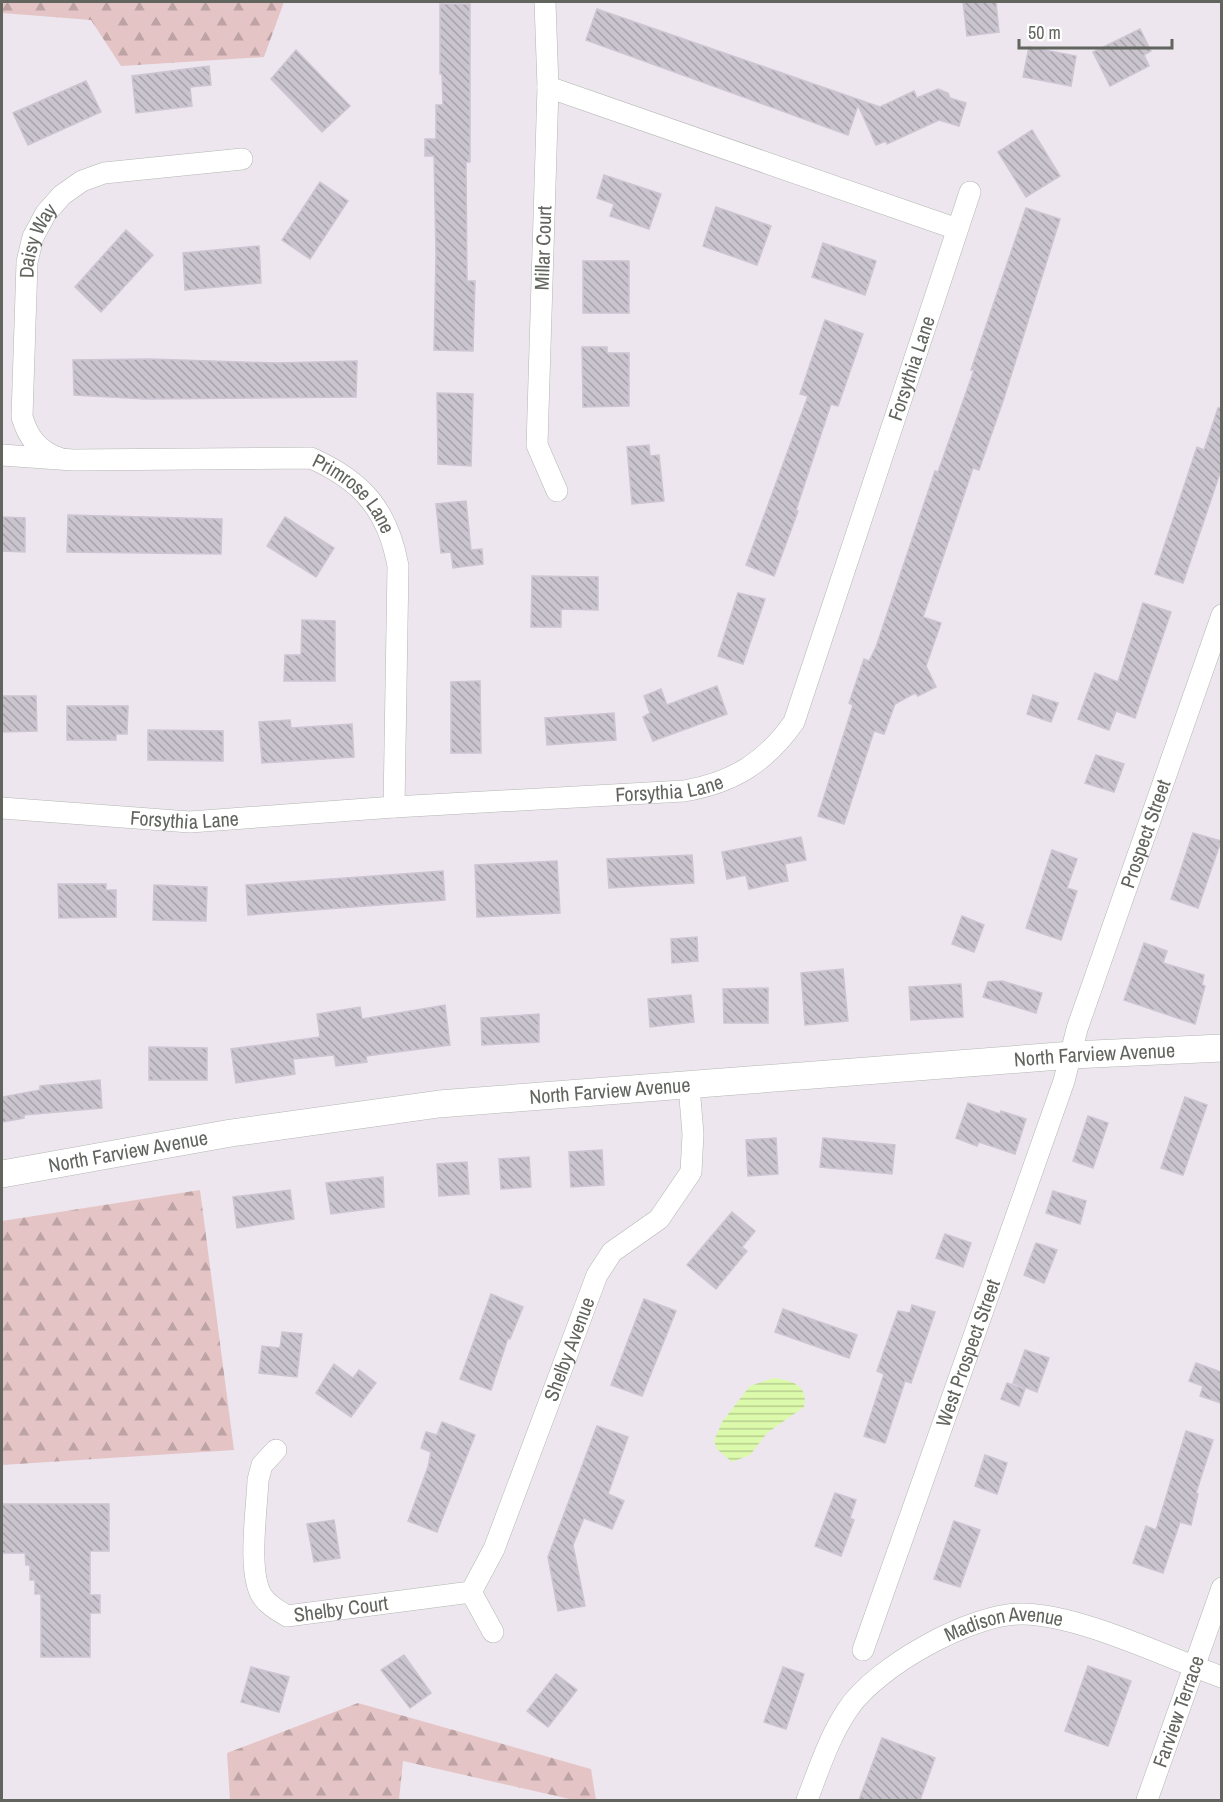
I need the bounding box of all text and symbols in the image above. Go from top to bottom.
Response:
scale bar [1019,12,1172,50]
text: 50 m [1028,20,1061,45]
street label: Daisy Way [12,196,63,279]
street label: Millar Court [528,205,557,291]
street label: Forsythia Lane [881,312,941,424]
street label: Primrose Lane [308,447,402,537]
street label: Forsythia Lane [614,768,727,808]
street label: Prospect Street [1113,775,1177,891]
street label: Forsythia Lane [129,804,240,835]
street label: North Farview Avenue [1013,1036,1176,1072]
street label: North Farview Avenue [528,1071,691,1110]
street label: North Farview Avenue [46,1123,210,1178]
street label: West Prospect Street [929,1275,1006,1430]
street label: Shelby Avenue [537,1293,601,1405]
street label: Shelby Court [292,1589,390,1628]
street label: Madison Avenue [940,1600,1066,1647]
street label: Farview Terrace [1146,1652,1210,1771]

